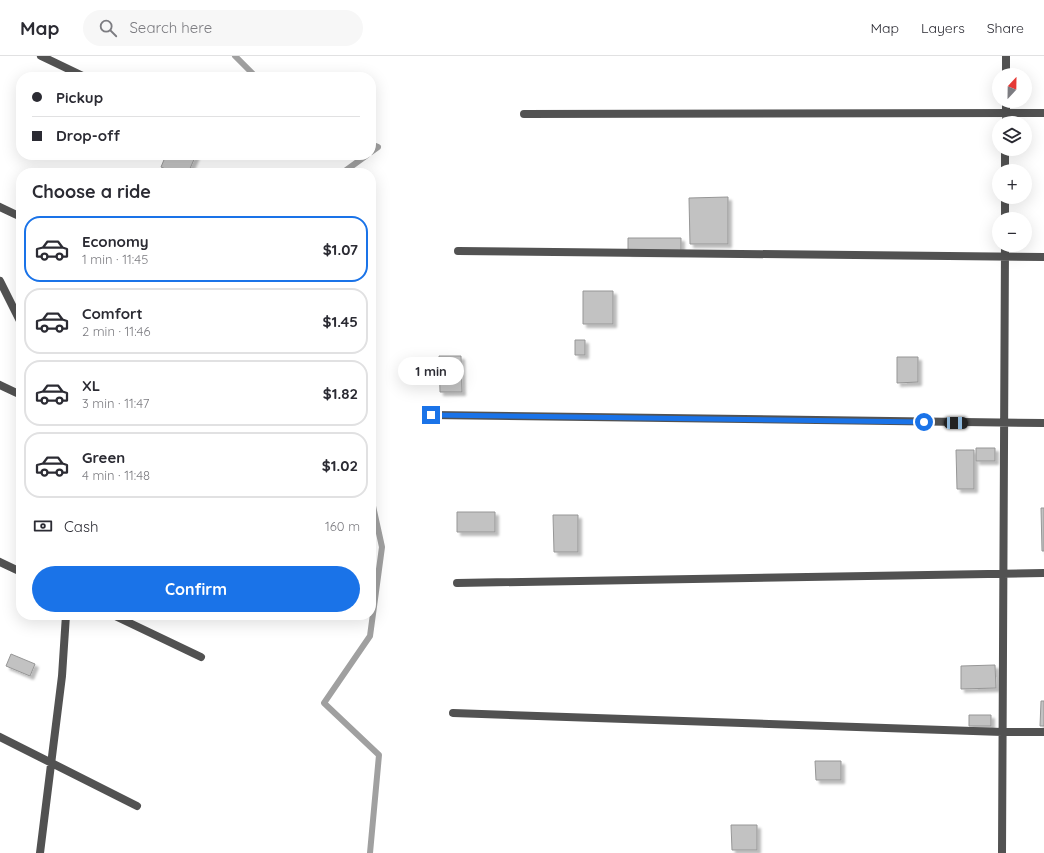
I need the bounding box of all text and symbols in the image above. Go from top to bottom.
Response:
search box [83,10,363,46]
text: Map [20,16,59,40]
icon: search [97,17,119,39]
text: Search here [129,18,212,37]
text: Map [870,19,899,37]
text: Layers [921,19,965,37]
text: Share [987,19,1024,37]
north arrow [992,68,1032,108]
map controls [992,68,1032,252]
text: Pickup [56,88,103,107]
button: layers [992,116,1032,156]
text: Drop-off [56,126,120,145]
button: + [992,164,1032,204]
text: Choose a ride [32,180,151,203]
button: − [992,212,1032,252]
icon: car [34,231,70,267]
text: Economy [82,232,149,251]
text: $1.07 [323,240,358,259]
text: 1 min · 11:45 [82,251,148,267]
icon: car [34,303,70,339]
text: Comfort [82,304,143,323]
text: $1.45 [322,312,358,331]
text: 2 min · 11:46 [82,323,150,339]
callout: 1 min [398,357,464,385]
text: 1 min [415,363,447,379]
icon: car [34,375,70,411]
text: XL [82,376,100,395]
text: $1.82 [323,384,358,403]
text: 3 min · 11:47 [82,395,149,411]
route end [422,406,440,424]
route start [915,413,933,431]
car [944,417,968,429]
icon: car [34,447,70,483]
text: Green [82,448,125,467]
text: $1.02 [322,456,358,475]
text: 4 min · 11:48 [82,467,150,483]
icon: cash [32,515,54,537]
text: Cash [64,517,98,536]
text: 160 m [325,518,360,534]
button: Confirm [32,566,360,612]

